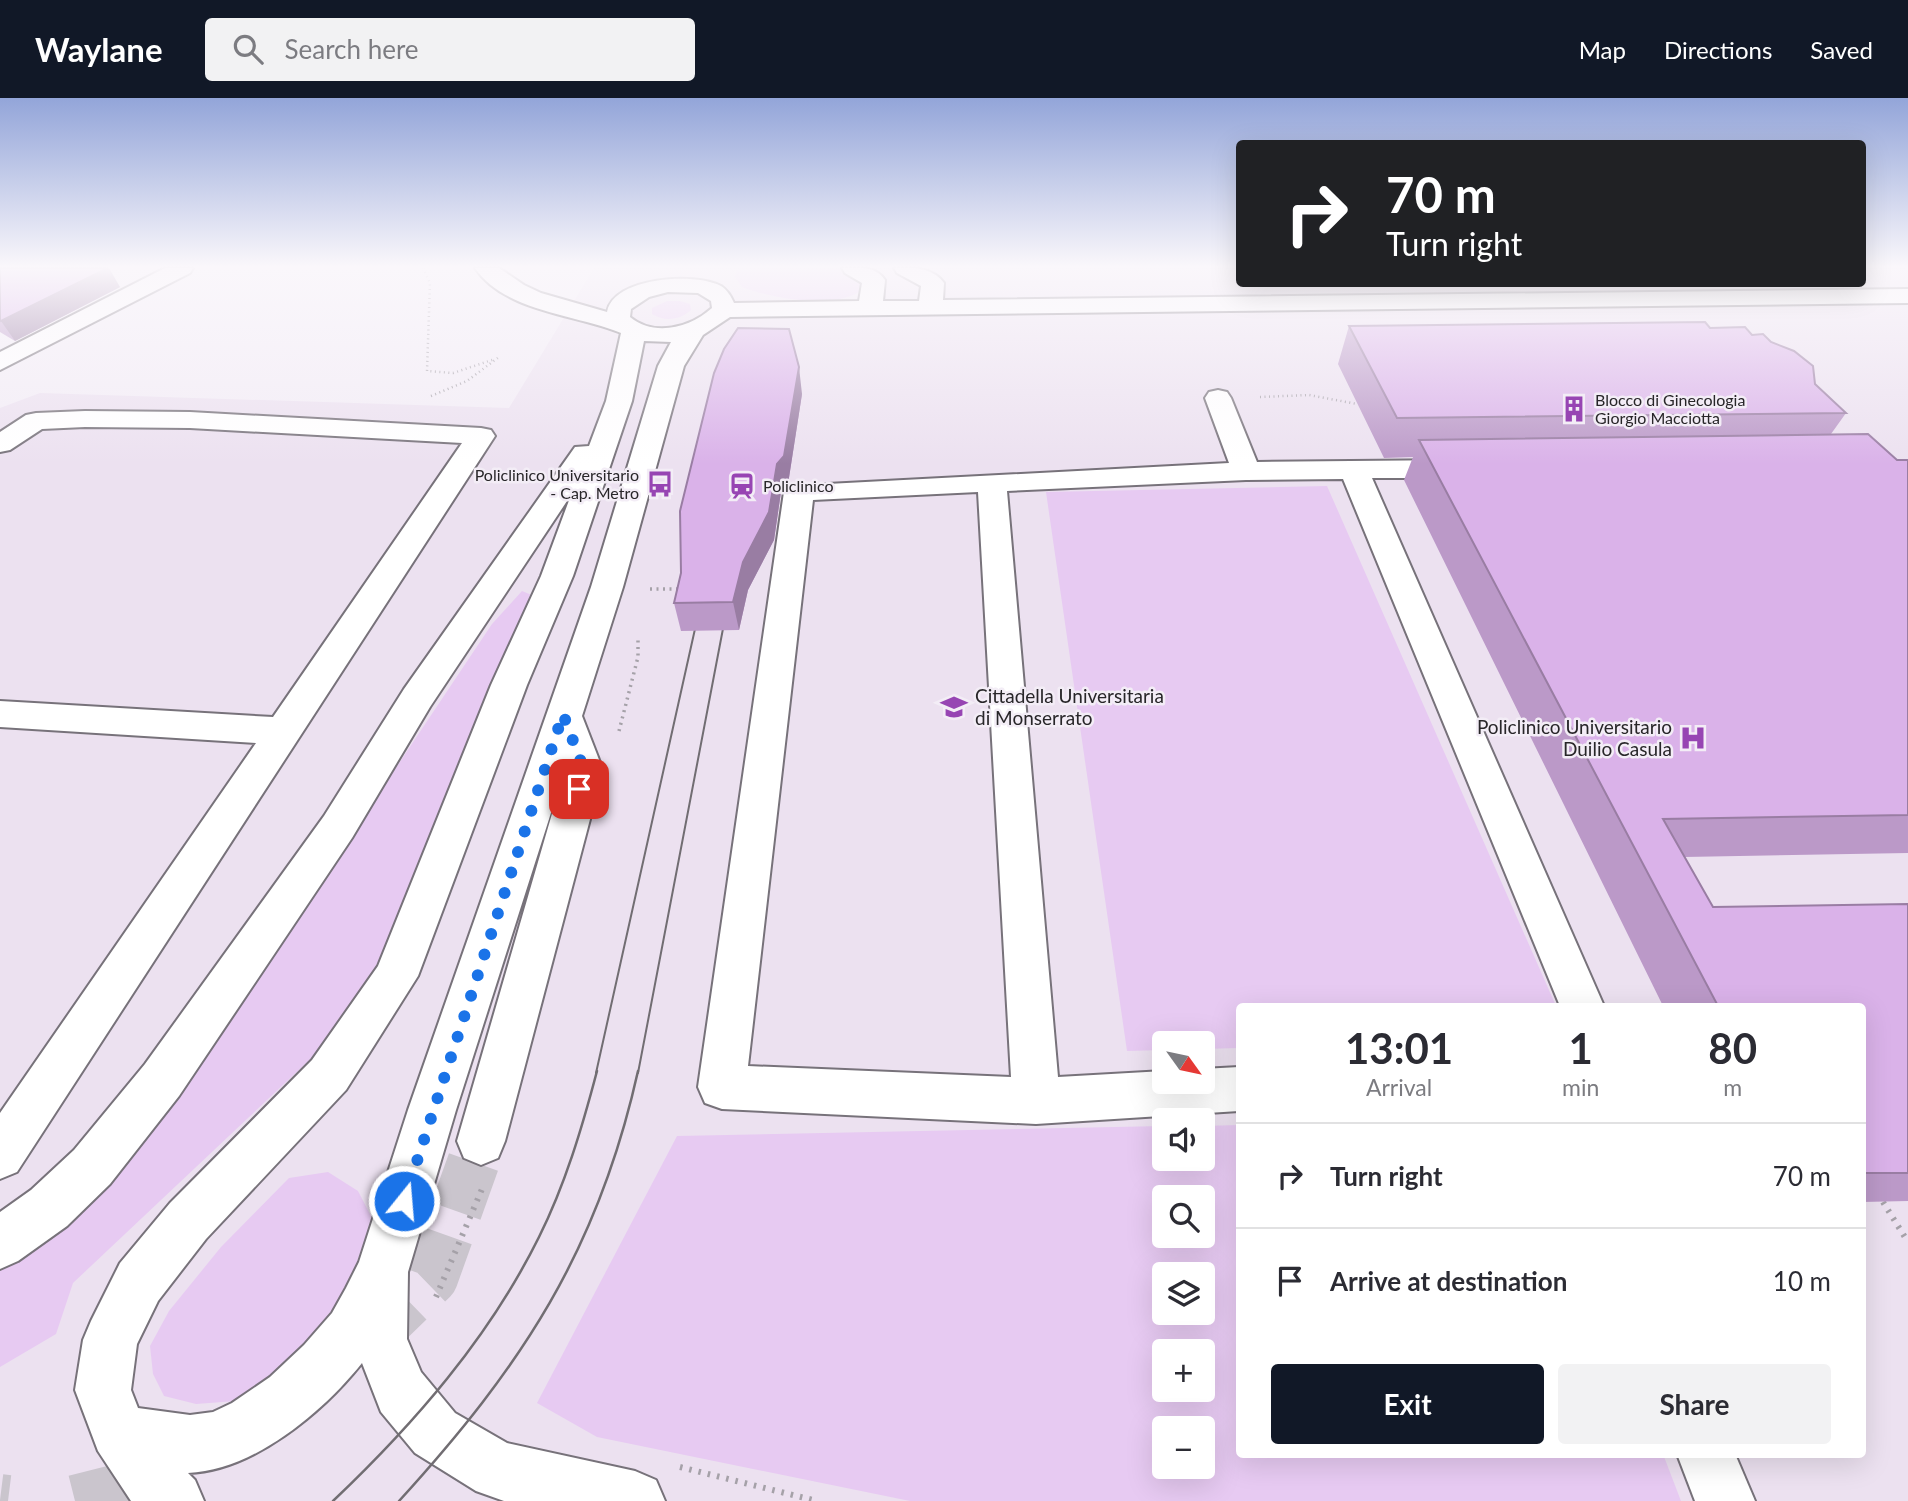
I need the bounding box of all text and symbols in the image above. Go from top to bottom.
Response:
search box [205,18,695,81]
text: Waylane [35,29,163,69]
icon: search [229,30,267,68]
text: Search here [285,33,419,65]
text: Map [1579,35,1626,64]
text: Directions [1664,35,1772,64]
text: Saved [1810,35,1873,64]
text: 70 m [1386,165,1496,223]
icon: right [1271,168,1362,259]
text: Turn right [1386,224,1522,263]
place label: Blocco di Ginecologia Giorgio Macciotta [1595,390,1745,427]
building icon: Blocco di Ginecologia Giorgio Macciotta [1559,394,1589,424]
place label: Policlinico Universitario - Cap. Metro [475,465,639,502]
bus stop icon: Policlinico Universitario - Cap. Metro [645,469,675,499]
station icon: Policlinico [727,471,757,501]
place label: Policlinico [763,476,833,495]
place label: Cittadella Universitaria di Monserrato [975,684,1164,729]
school or university icon: Cittadella Universitaria di Monserrato [939,692,969,722]
place label: Policlinico Universitario Duilio Casula [1477,715,1672,760]
hospital icon: Policlinico Universitario Duilio Casula [1678,723,1708,753]
pin [549,759,609,819]
icon: arrive [560,770,598,808]
text: 13:01 [1345,1023,1453,1073]
text: 1 [1569,1023,1593,1073]
text: 80 [1708,1023,1757,1073]
north arrow [1152,1031,1214,1094]
map controls [1152,1031,1215,1479]
text: Arrival [1366,1073,1432,1101]
text: min [1562,1073,1599,1101]
text: m [1723,1073,1742,1101]
button: sound [1152,1108,1215,1171]
icon: right [1271,1157,1309,1195]
text: Turn right [1330,1160,1443,1192]
text: 70 m [1773,1160,1831,1192]
position arrow [367,1164,441,1238]
button: search [1152,1185,1215,1248]
button: layers [1152,1262,1215,1325]
icon: arrive [1271,1262,1309,1300]
text: Arrive at destination [1330,1265,1567,1297]
text: 10 m [1773,1265,1831,1297]
button: + [1152,1339,1215,1402]
button: Exit [1271,1364,1544,1444]
button: Share [1558,1364,1831,1444]
button: − [1152,1416,1215,1479]

